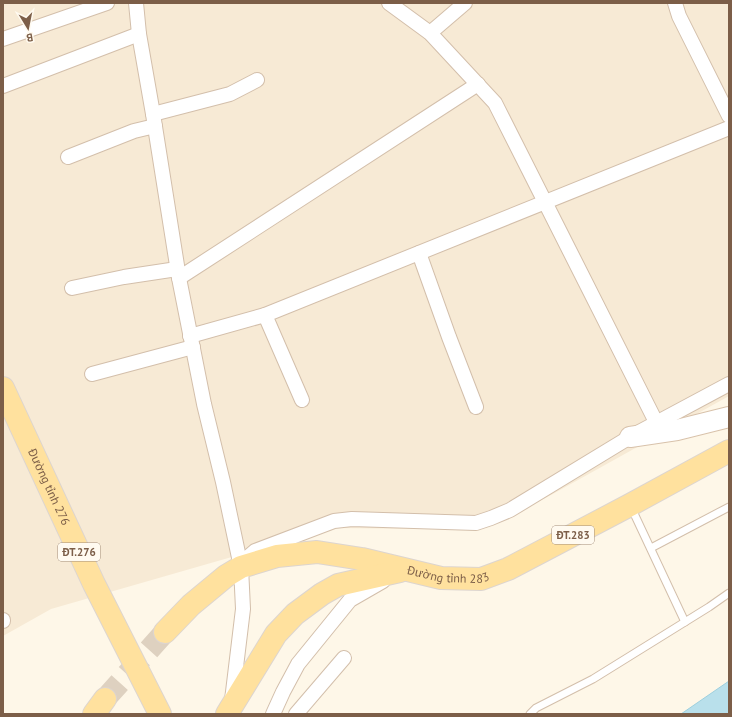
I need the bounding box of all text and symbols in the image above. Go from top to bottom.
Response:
north arrow [8,8,48,48]
text: B [25,30,34,45]
street label: Đường tỉnh 276 [25,445,74,527]
road number: ĐT.283 [552,526,594,544]
road number: ĐT.276 [58,543,100,561]
street label: Đường tỉnh 283 [405,562,491,586]

